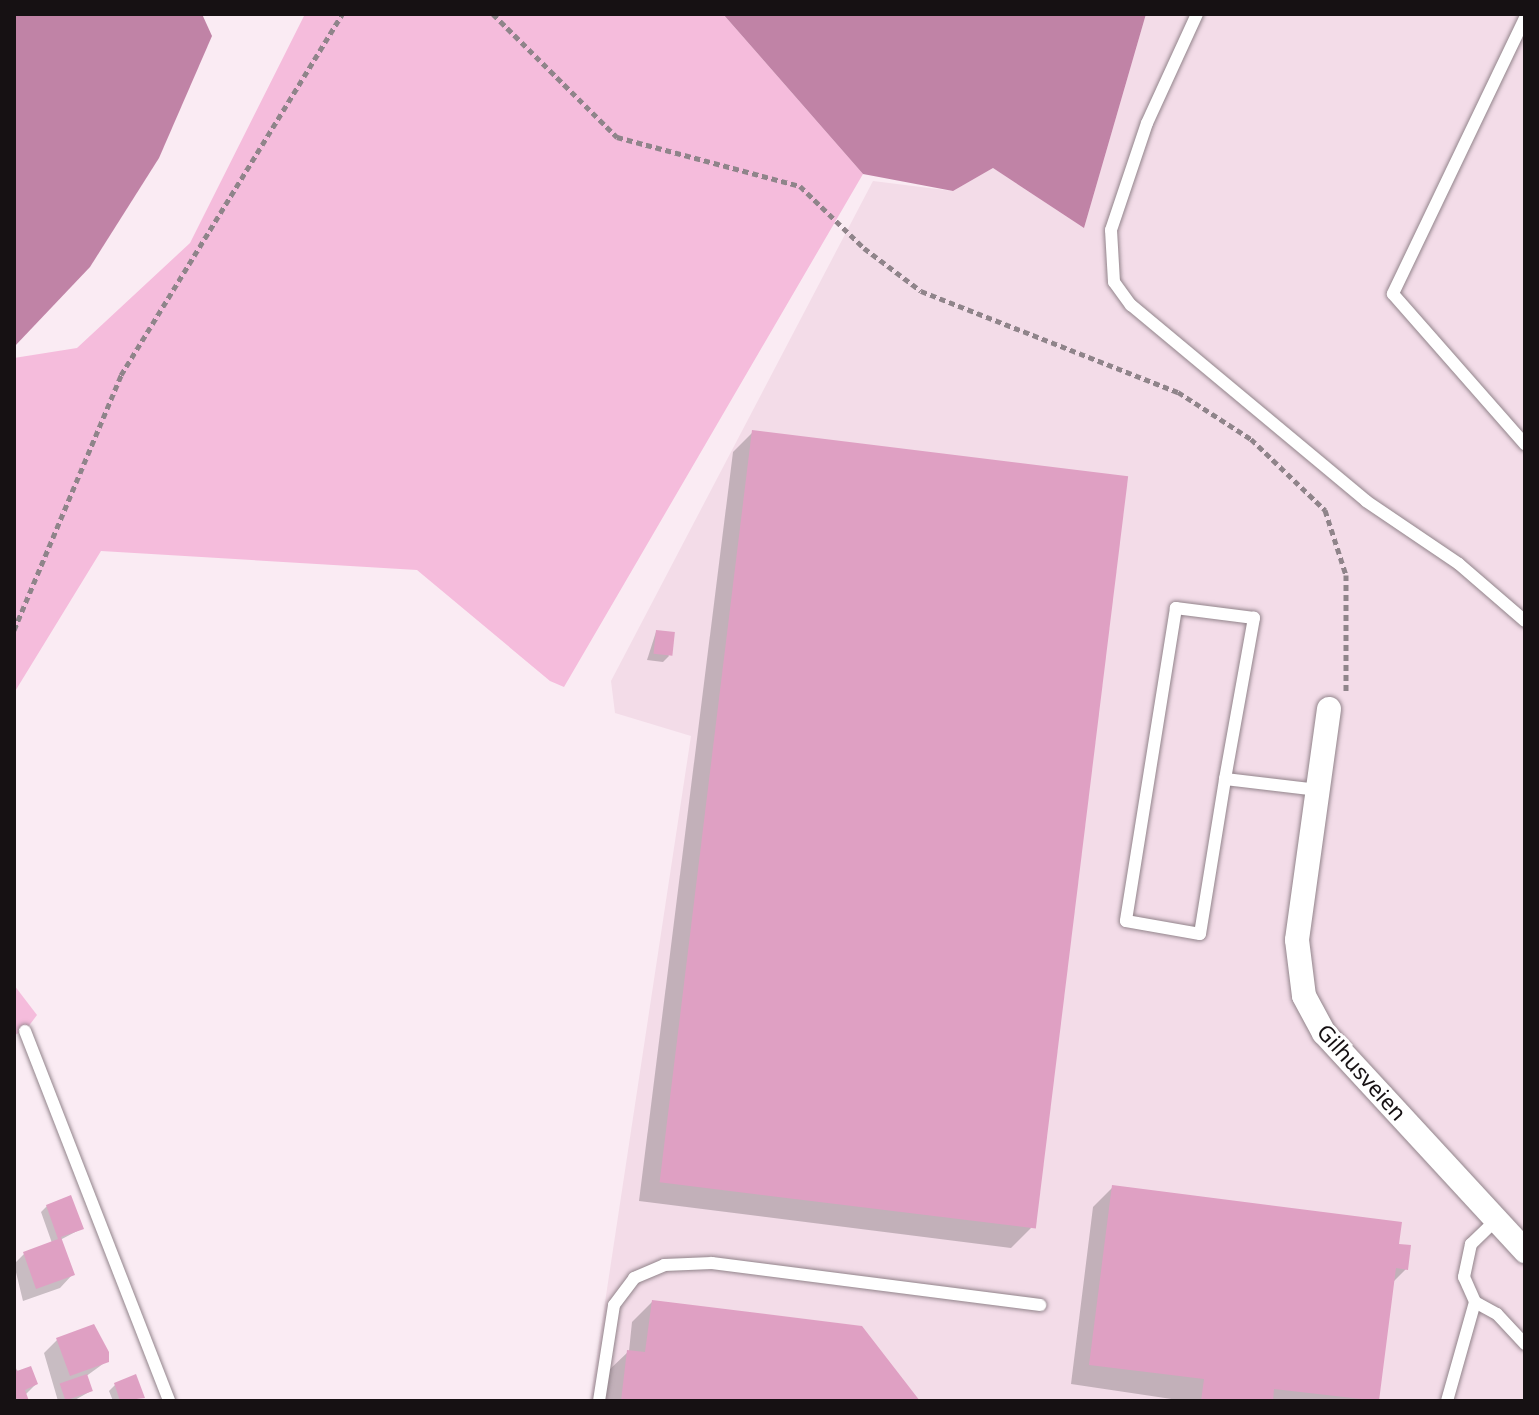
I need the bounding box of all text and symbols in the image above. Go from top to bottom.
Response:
street label: Gilhusveien [1312,1018,1412,1126]

